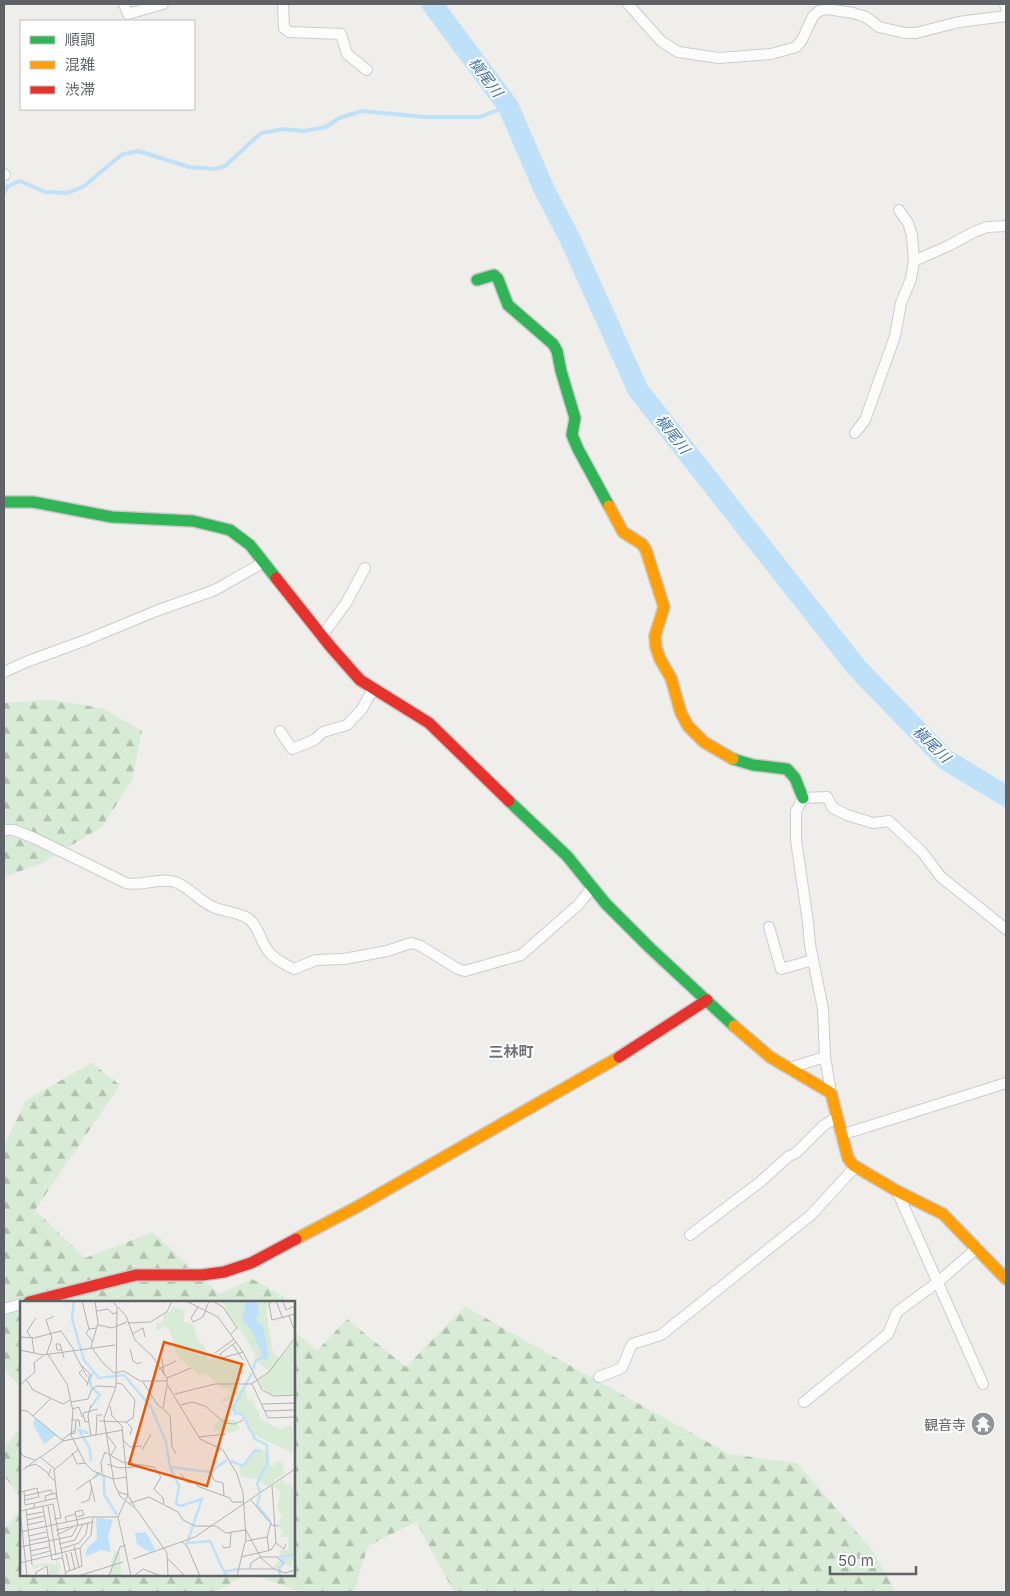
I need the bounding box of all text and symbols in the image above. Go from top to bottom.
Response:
legend [20,20,195,110]
text: 順調 [65,30,95,49]
water label: 槇尾川 [465,53,508,102]
text: 混雑 [65,55,95,74]
text: 渋滞 [65,80,95,99]
water label: 槇尾川 [652,410,696,459]
water label: 槇尾川 [909,722,956,768]
district label: 三林町 [488,1042,534,1061]
inset map [20,1301,295,1576]
temple icon: 観音寺 [970,1411,996,1437]
place label: 観音寺 [924,1416,966,1433]
scale bar [830,1544,916,1576]
text: 50 m [838,1551,874,1570]

